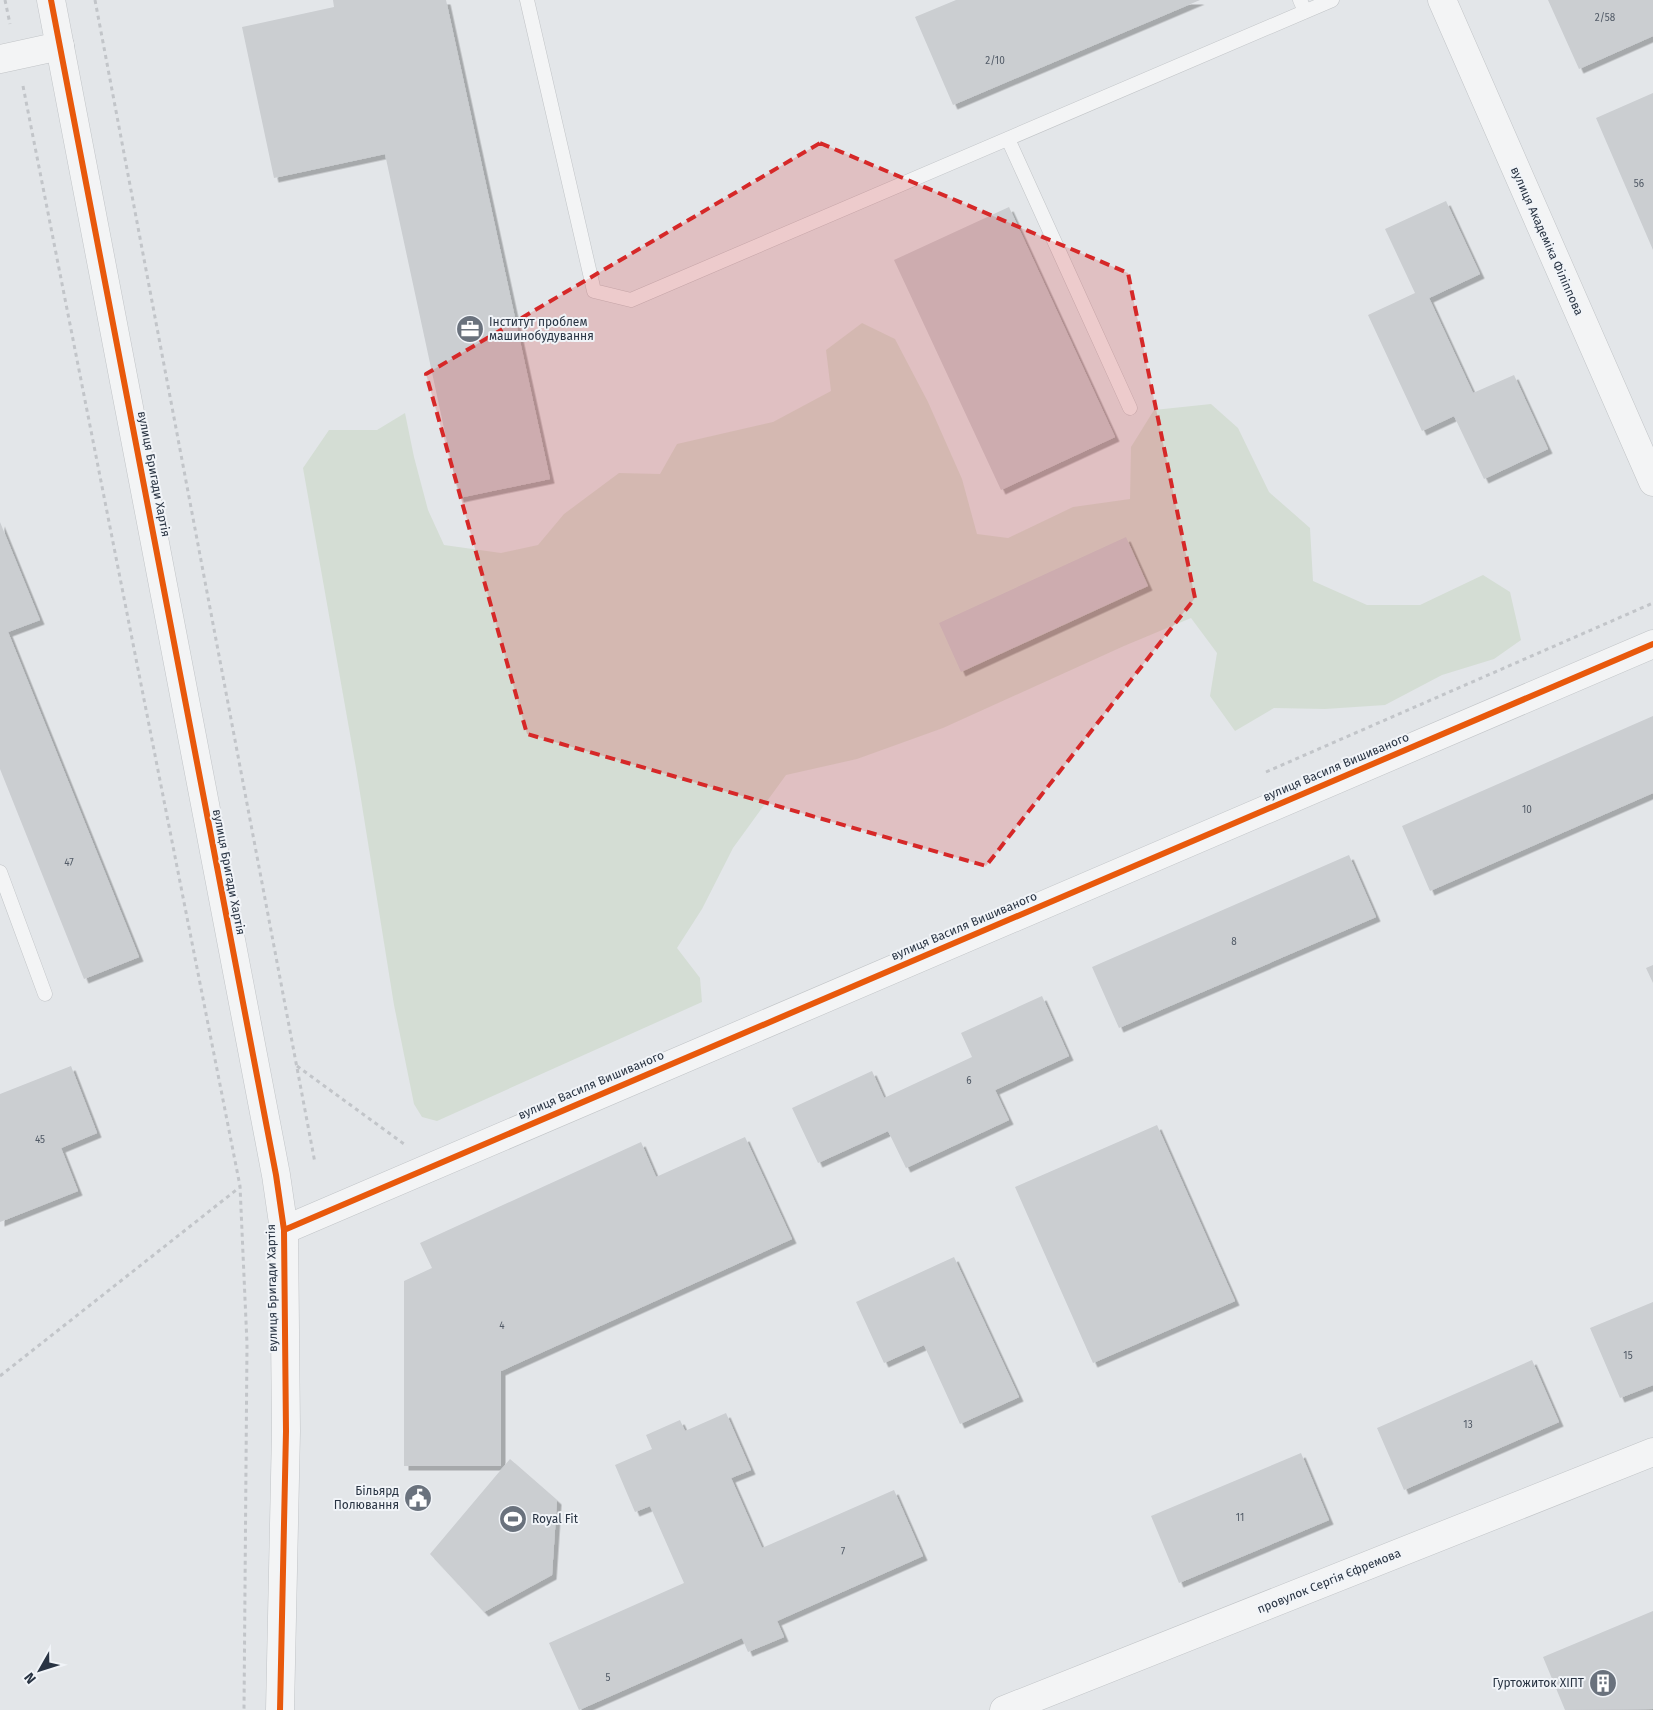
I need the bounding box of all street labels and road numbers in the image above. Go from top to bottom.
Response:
street label: вулиця Академіка Філіппова [1508,165,1586,317]
street label: вулиця Бригади Хартія [135,410,173,538]
street label: вулиця Василя Вишиваного [1261,730,1411,804]
street label: вулиця Бригади Хартія [210,808,248,936]
street label: вулиця Василя Вишиваного [889,889,1039,963]
street label: вулиця Василя Вишиваного [516,1048,666,1122]
street label: вулиця Бригади Хартія [264,1224,280,1352]
street label: провулок Сергія Єфремова [1255,1546,1403,1616]

